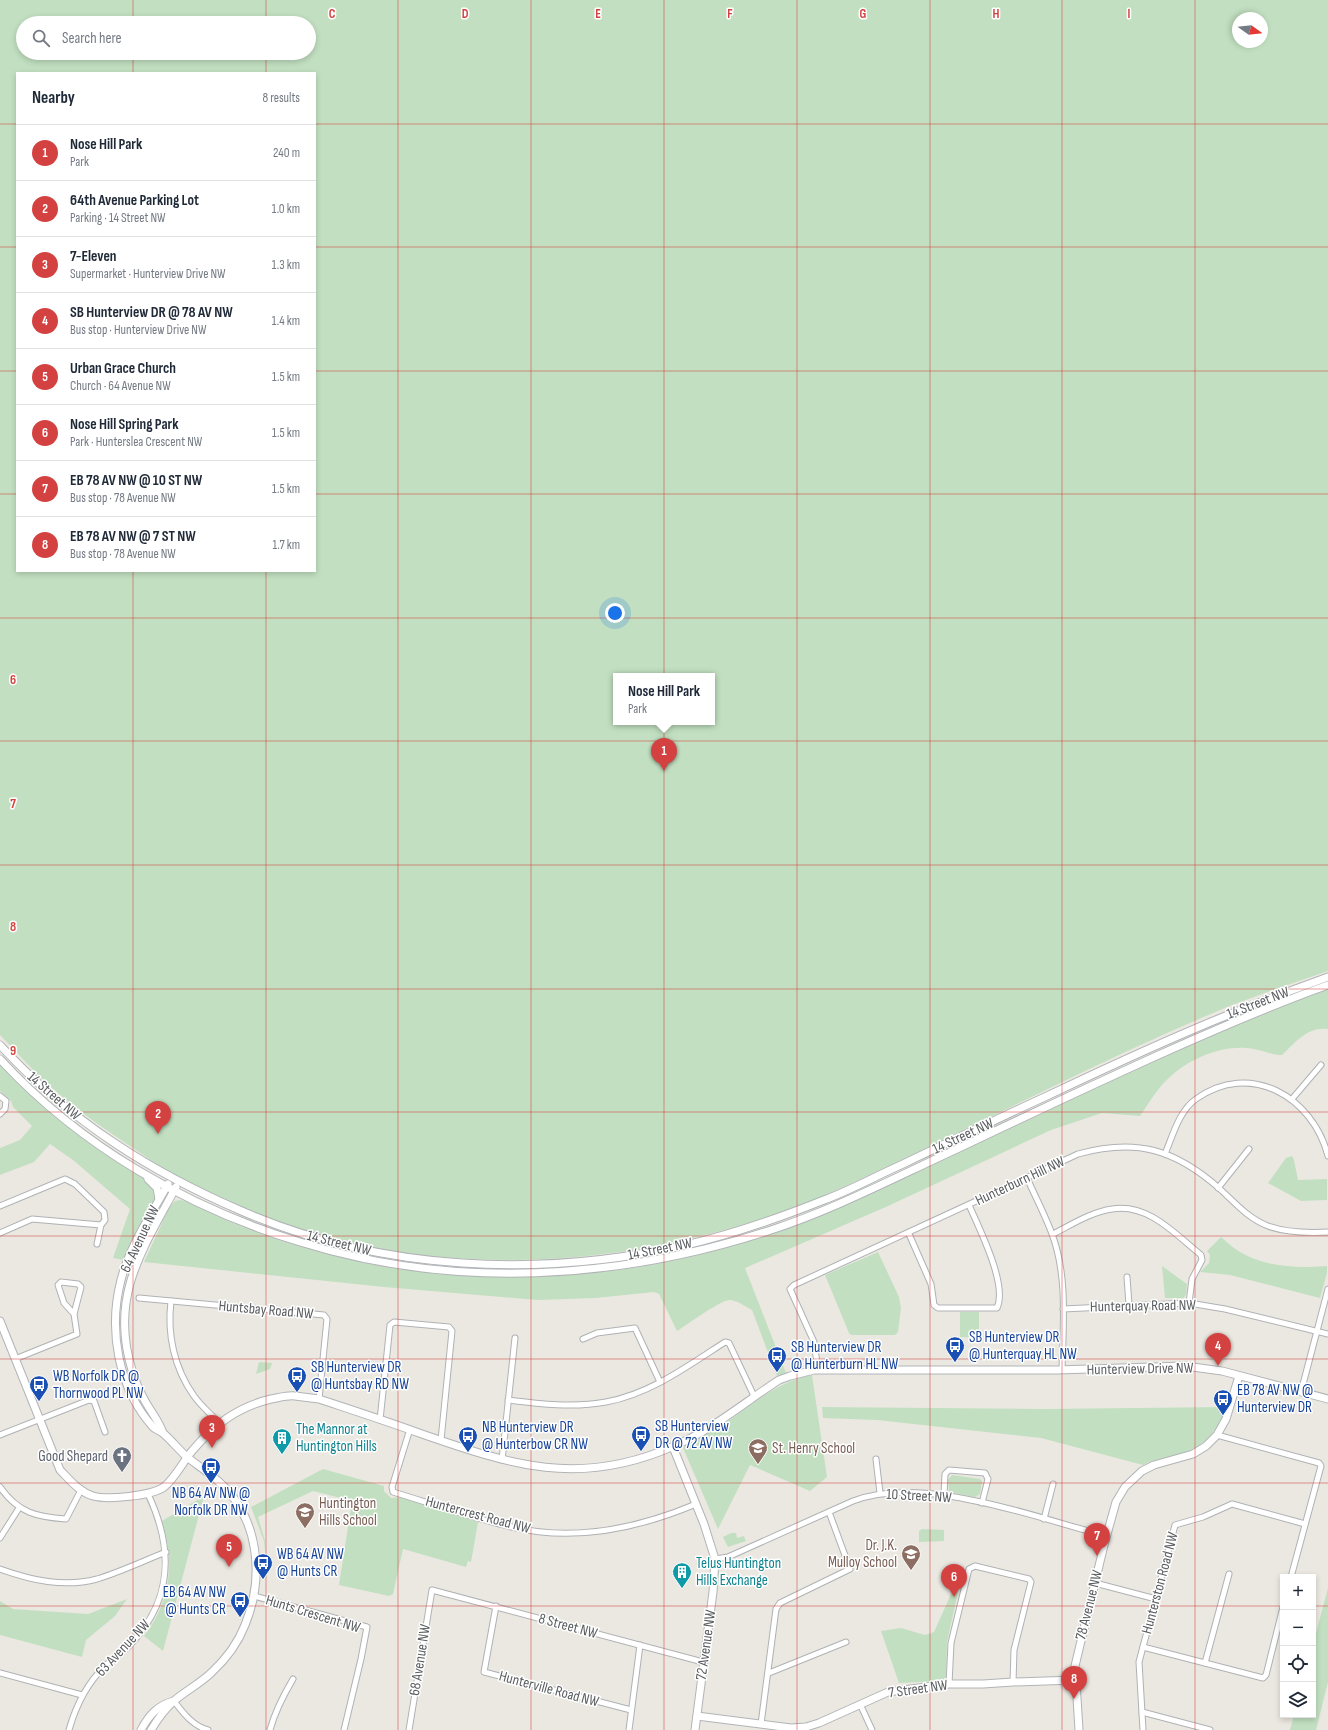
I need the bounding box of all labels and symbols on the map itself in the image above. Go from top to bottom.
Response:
text: C [329,6,336,22]
text: D [462,6,469,22]
text: E [595,6,601,22]
text: F [727,6,733,22]
text: G [860,6,867,22]
text: H [993,6,1000,22]
text: I [1128,6,1131,22]
north arrow [1232,12,1268,48]
your location [605,603,625,623]
text: 6 [10,672,16,688]
pin: 1 [651,738,677,771]
text: 7 [10,796,16,812]
text: 8 [10,919,16,935]
street label: 14 Street NW [1224,982,1292,1024]
text: 9 [10,1043,16,1059]
street label: 14 Street NW [23,1067,85,1125]
pin: 2 [145,1101,171,1134]
street label: 14 Street NW [929,1113,997,1158]
street label: Hunterburn Hill NW [972,1152,1068,1210]
street label: 64 Avenue NW [116,1202,164,1276]
street label: 14 Street NW [305,1226,373,1260]
street label: 14 Street NW [626,1233,694,1265]
street label: Huntsbay Road NW [218,1296,314,1324]
street label: Hunterquay Road NW [1090,1296,1196,1316]
place label: SB Hunterview DR @ Hunterquay HL NW [969,1328,1077,1364]
pin: 4 [1205,1333,1231,1366]
bus stop icon: SB Hunterview DR @ Hunterquay HL NW [944,1335,966,1363]
place label: SB Hunterview DR @ Hunterburn HL NW [791,1338,899,1374]
bus stop icon: SB Hunterview DR @ Hunterburn HL NW [766,1345,788,1373]
place label: SB Hunterview DR @ Huntsbay RD NW [311,1358,409,1394]
street label: Hunterview Drive NW [1086,1359,1194,1379]
bus stop icon: SB Hunterview DR @ Huntsbay RD NW [286,1365,308,1393]
place label: WB Norfolk DR @ Thornwood PL NW [53,1367,144,1403]
bus stop icon: WB Norfolk DR @ Thornwood PL NW [28,1374,50,1402]
place label: EB 78 AV NW @ Hunterview DR [1237,1381,1313,1417]
bus stop icon: EB 78 AV NW @ Hunterview DR [1212,1388,1234,1416]
pin: 3 [199,1415,225,1448]
place label: SB Hunterview DR @ 72 AV NW [655,1417,733,1453]
place label: NB Hunterview DR @ Hunterbow CR NW [482,1418,588,1454]
place label: The Mannor at Huntington Hills [296,1420,377,1456]
bus stop icon: SB Hunterview DR @ 72 AV NW [630,1424,652,1452]
bus stop icon: NB Hunterview DR @ Hunterbow CR NW [457,1425,479,1453]
building icon: The Mannor at Huntington Hills [271,1427,293,1455]
school or university icon: St. Henry School [747,1437,769,1465]
place label: St. Henry School [772,1439,855,1458]
church icon: Good Shepard [111,1445,133,1473]
place label: Good Shepard [38,1447,108,1466]
bus stop icon: NB 64 AV NW @ Norfolk DR NW [200,1456,222,1484]
place label: NB 64 AV NW @ Norfolk DR NW [172,1484,250,1520]
street label: 10 Street NW [886,1485,953,1507]
street label: Huntercrest Road NW [423,1492,533,1538]
place label: Huntington Hills School [319,1494,377,1530]
school or university icon: Huntington Hills School [294,1501,316,1529]
pin: 7 [1084,1523,1110,1556]
street label: Hunterston Road NW [1137,1530,1183,1636]
pin: 5 [216,1534,242,1567]
place label: Dr. J.K. Mulloy School [828,1536,897,1572]
school or university icon: Dr. J.K. Mulloy School [900,1543,922,1571]
place label: WB 64 AV NW @ Hunts CR [277,1545,344,1581]
bus stop icon: WB 64 AV NW @ Hunts CR [252,1552,274,1580]
place label: Telus Huntington Hills Exchange [696,1554,781,1590]
building icon: Telus Huntington Hills Exchange [671,1561,693,1589]
pin: 6 [941,1564,967,1597]
street label: 78 Avenue NW [1071,1568,1107,1642]
place label: EB 64 AV NW @ Hunts CR [163,1583,226,1619]
bus stop icon: EB 64 AV NW @ Hunts CR [229,1590,251,1618]
street label: Hunts Crescent NW [263,1591,363,1638]
street label: 72 Avenue NW [692,1608,720,1681]
street label: 8 Street NW [536,1609,600,1643]
street label: 63 Avenue NW [92,1615,155,1681]
street label: 68 Avenue NW [405,1623,435,1697]
pin: 8 [1061,1666,1087,1699]
street label: Hunterville Road NW [497,1667,601,1712]
street label: 7 Street NW [887,1675,949,1703]

